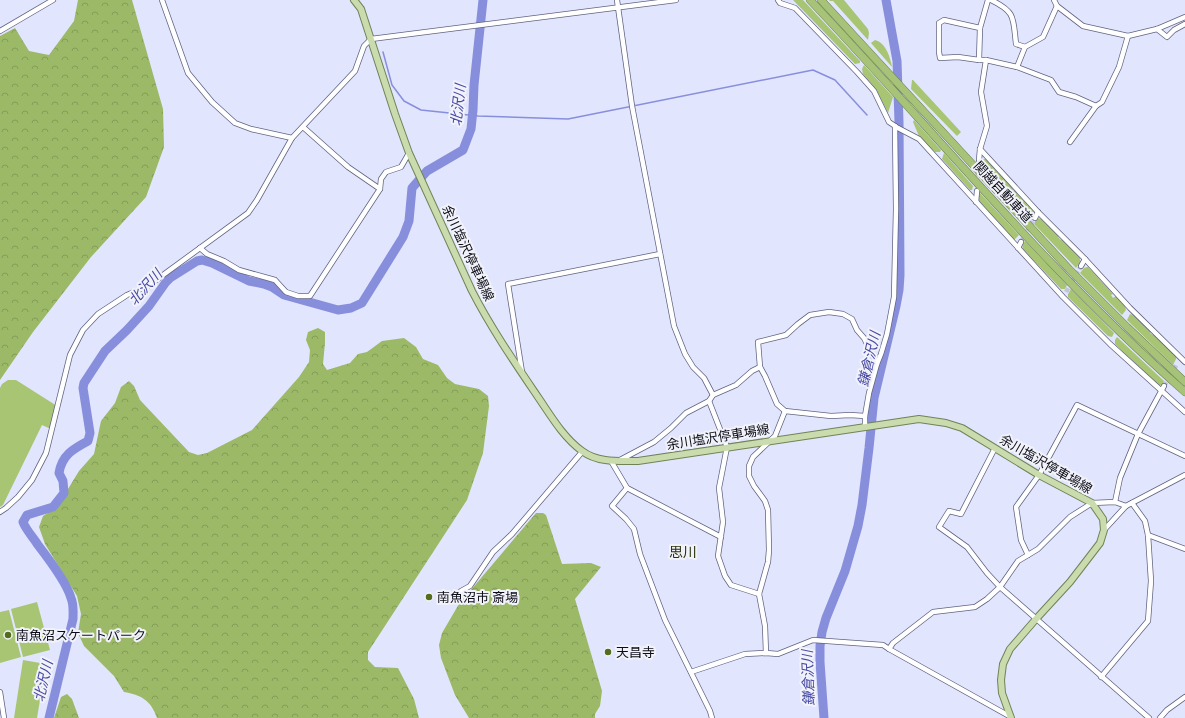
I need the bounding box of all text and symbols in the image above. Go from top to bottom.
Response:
water label: 北沢川 [448,81,469,127]
street label: 関越自動車道 [971,158,1035,226]
street label: 余川塩沢停車場線 [439,203,497,303]
water label: 北沢川 [125,265,166,308]
water label: 鎌倉沢川 [855,328,884,388]
street label: 余川塩沢停車場線 [665,421,771,453]
street label: 余川塩沢停車場線 [997,432,1095,496]
district label: 思川 [669,544,697,560]
place label: 南魚沼市 斎場 [437,590,518,605]
marker: 南魚沼市 斎場 [424,592,434,602]
place label: 南魚沼スケートパーク [16,628,146,643]
marker: 南魚沼スケートパーク [3,630,13,640]
place label: 天昌寺 [616,645,655,660]
marker: 天昌寺 [603,647,613,657]
water label: 鎌倉沢川 [799,648,817,706]
water label: 北沢川 [30,657,56,703]

